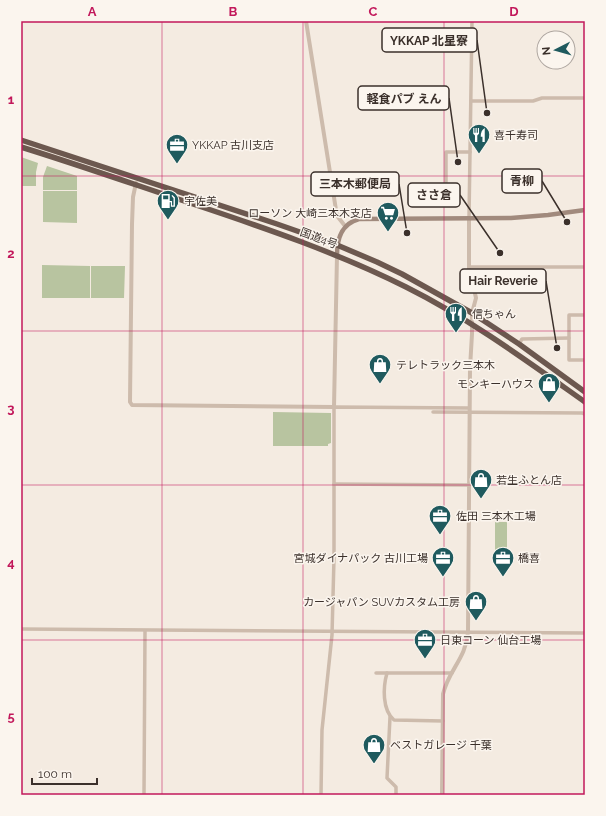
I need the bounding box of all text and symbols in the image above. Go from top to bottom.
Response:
text: A [88,4,97,19]
text: B [229,4,238,19]
text: C [369,4,378,19]
text: D [509,4,519,19]
callout: YKKAP 北星寮 [382,28,477,52]
north arrow [536,30,576,70]
text: YKKAP 北星寮 [390,34,468,48]
text: N [540,46,553,56]
callout: 軽食パブ えん [358,86,449,110]
text: 1 [8,92,15,107]
text: 軽食パブ えん [367,92,441,106]
restaurant icon: 喜千寿司 [466,122,492,155]
place label: 喜千寿司 [494,129,538,142]
office icon: YKKAP 古川支店 [164,132,190,165]
place label: YKKAP 古川支店 [192,139,274,152]
callout: 青柳 [502,169,542,193]
callout: 三本木郵便局 [311,172,399,196]
text: 青柳 [510,174,534,188]
text: 三本木郵便局 [319,177,391,191]
callout: ささ倉 [408,183,460,207]
fuel station icon: 宇佐美 [155,188,181,221]
text: ささ倉 [416,188,452,202]
place label: 宇佐美 [184,195,217,208]
supermarket icon: ローソン 大崎三本木支店 [375,200,401,233]
place label: ローソン 大崎三本木支店 [248,207,372,220]
street label: 国道4号 [298,226,339,251]
text: 2 [7,246,15,261]
callout: Hair Reverie [460,269,546,293]
text: Hair Reverie [468,274,538,288]
restaurant icon: 信ちゃん [443,301,469,334]
place label: 信ちゃん [472,308,516,321]
shop icon: テレトラック三本木 [367,352,393,385]
place label: テレトラック三本木 [396,359,495,372]
shop icon: モンキーハウス [536,371,562,404]
place label: モンキーハウス [457,378,534,391]
text: 3 [7,401,15,416]
shop icon: 若生ふとん店 [468,467,494,500]
place label: 若生ふとん店 [496,474,562,487]
office icon: 佐田 三本木工場 [427,503,453,536]
place label: 佐田 三本木工場 [456,510,536,523]
office icon: 宮城ダイナパック 古川工場 [430,545,456,578]
office icon: 橋喜 [490,545,516,578]
place label: 宮城ダイナパック 古川工場 [293,552,428,565]
place label: 橋喜 [518,552,540,565]
text: 4 [7,555,15,570]
shop icon: カージャパン SUVカスタム工房 [463,589,489,622]
place label: カージャパン SUVカスタム工房 [303,596,460,609]
office icon: 日東コーン 仙台工場 [412,627,438,660]
place label: 日東コーン 仙台工場 [440,634,541,647]
text: 5 [7,709,15,724]
shop icon: ベストガレージ 千葉 [361,732,387,765]
place label: ベストガレージ 千葉 [390,739,492,752]
scale bar [32,760,97,786]
text: 100 m [38,767,72,781]

